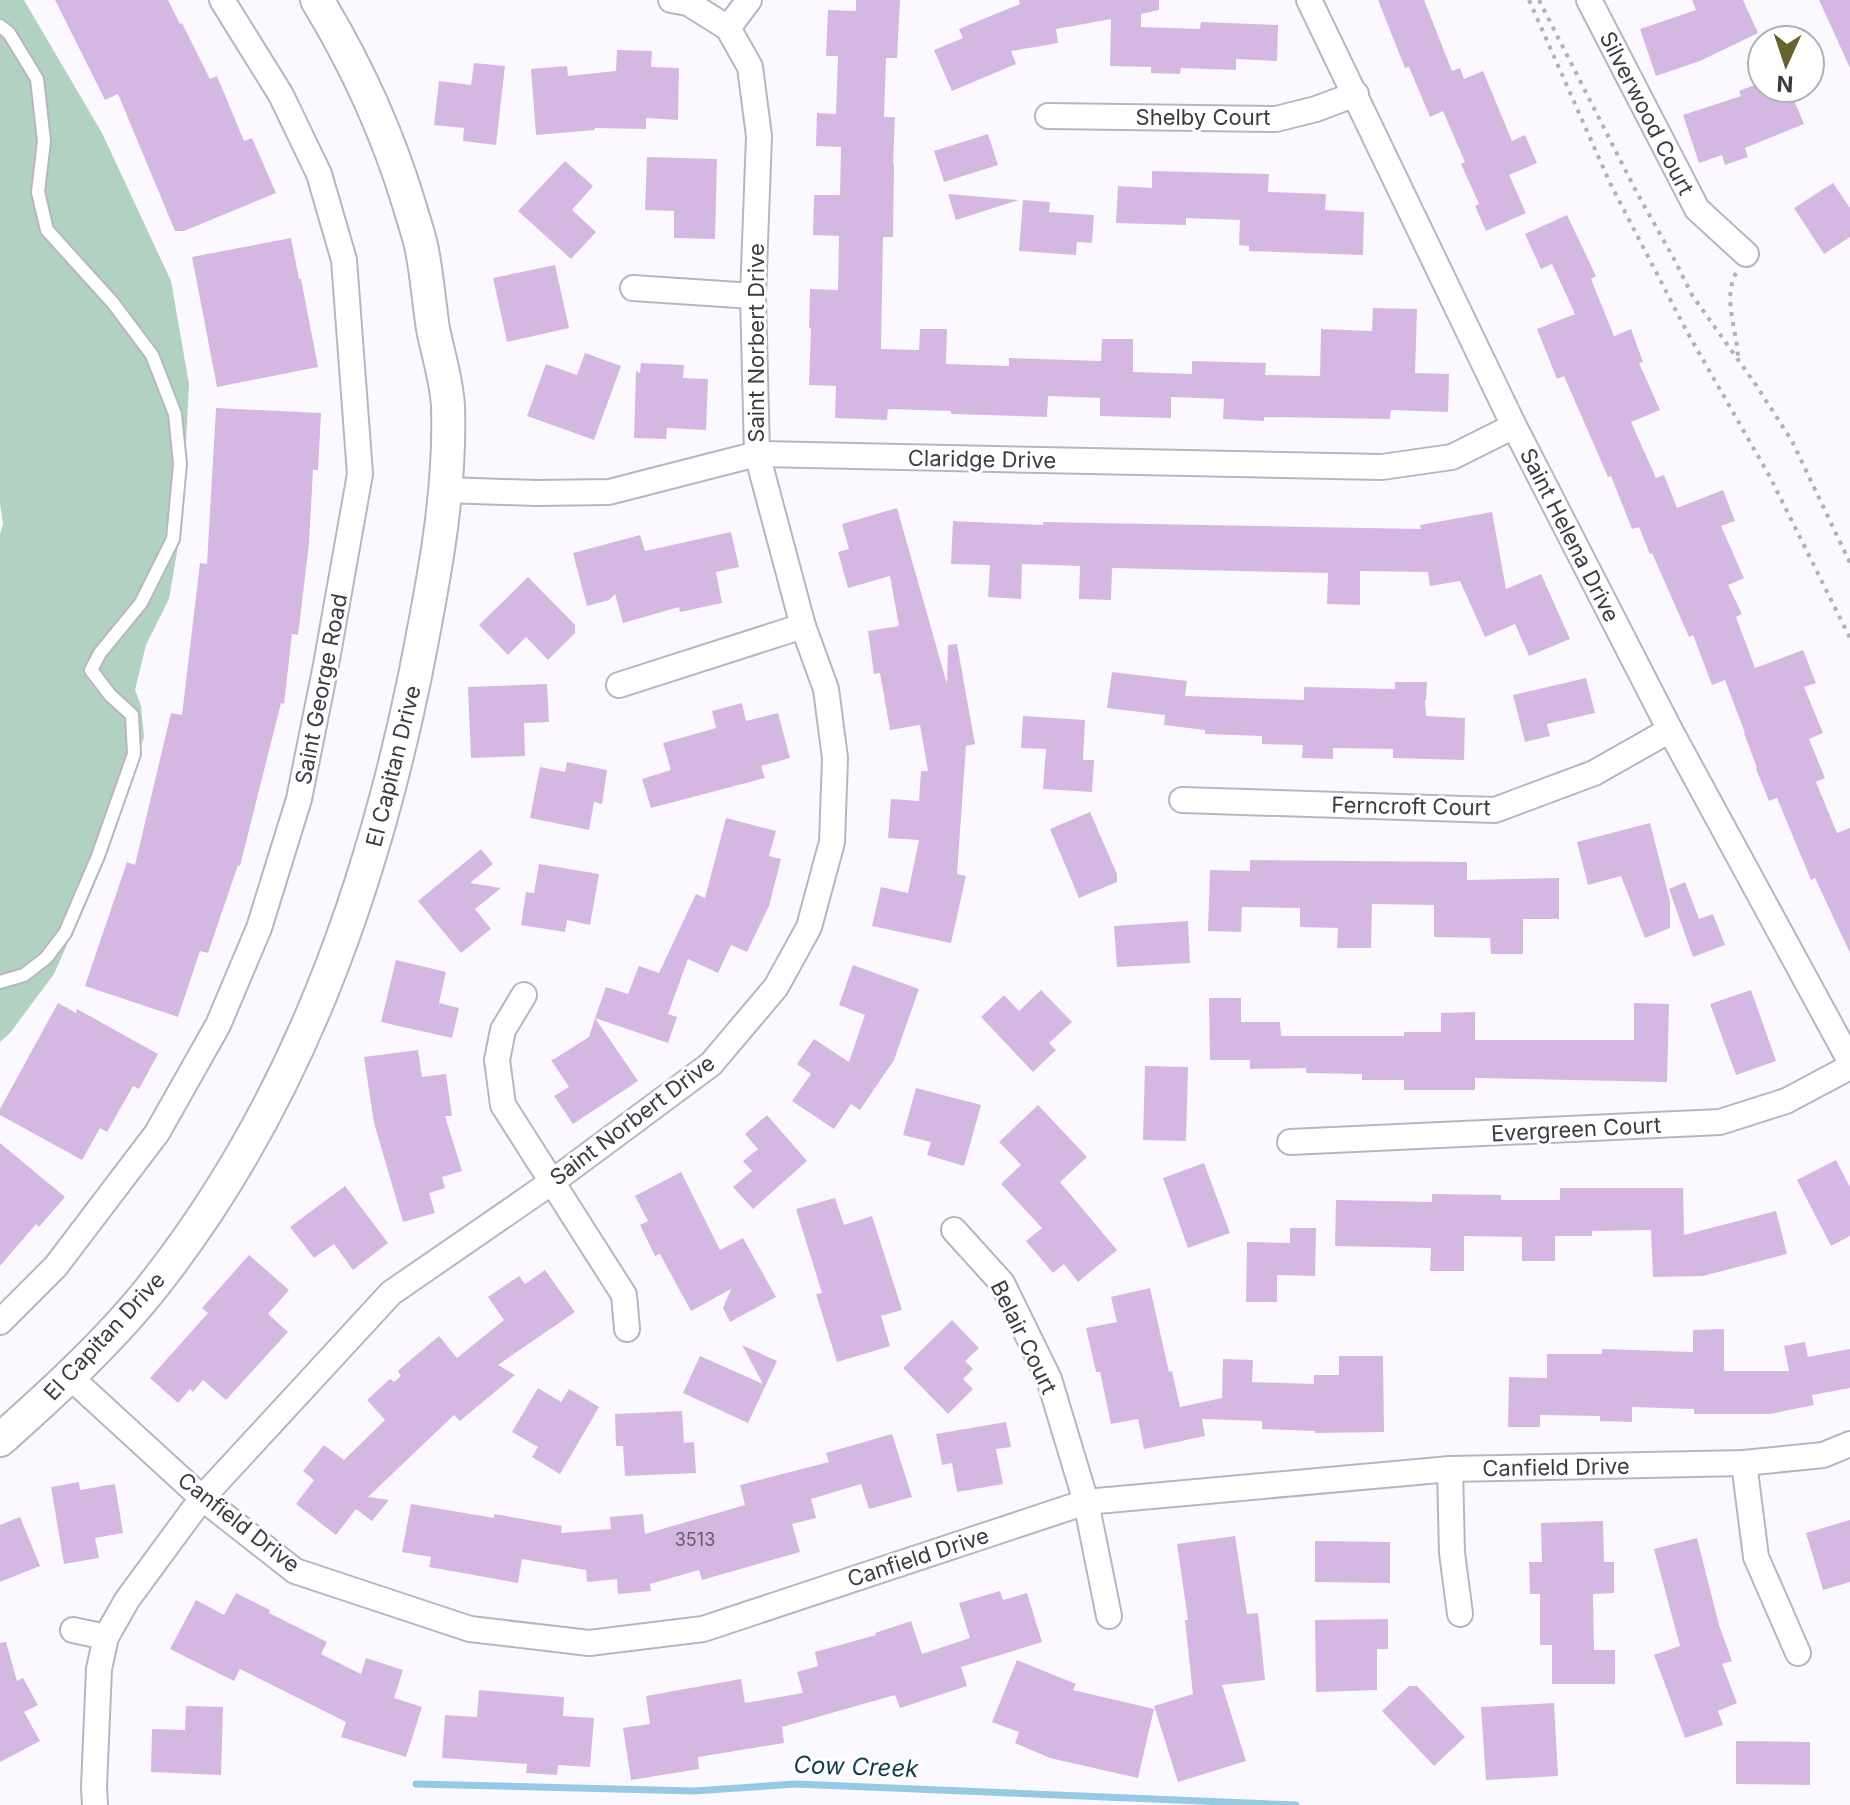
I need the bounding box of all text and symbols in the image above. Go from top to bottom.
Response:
north arrow [1746,24,1826,104]
street label: Silverwood Court [1595,27,1699,199]
text: N [1776,71,1794,97]
street label: Shelby Court [1136,104,1270,130]
street label: Saint Norbert Drive [743,243,769,443]
street label: Saint Helena Drive [1515,444,1625,626]
street label: Claridge Drive [908,445,1056,473]
street label: Saint George Road [290,591,352,787]
street label: El Capitan Drive [360,683,426,849]
street label: Ferncroft Court [1331,792,1491,820]
street label: Saint Norbert Drive [545,1050,719,1190]
street label: Evergreen Court [1490,1112,1662,1146]
street label: El Capitan Drive [38,1267,170,1405]
street label: Belair Court [985,1276,1063,1398]
street label: Canfield Drive [1482,1453,1630,1481]
street label: Canfield Drive [173,1466,305,1578]
street label: Canfield Drive [844,1522,992,1592]
house number: 3513 [675,1529,715,1550]
water label: Cow Creek [793,1750,920,1783]

